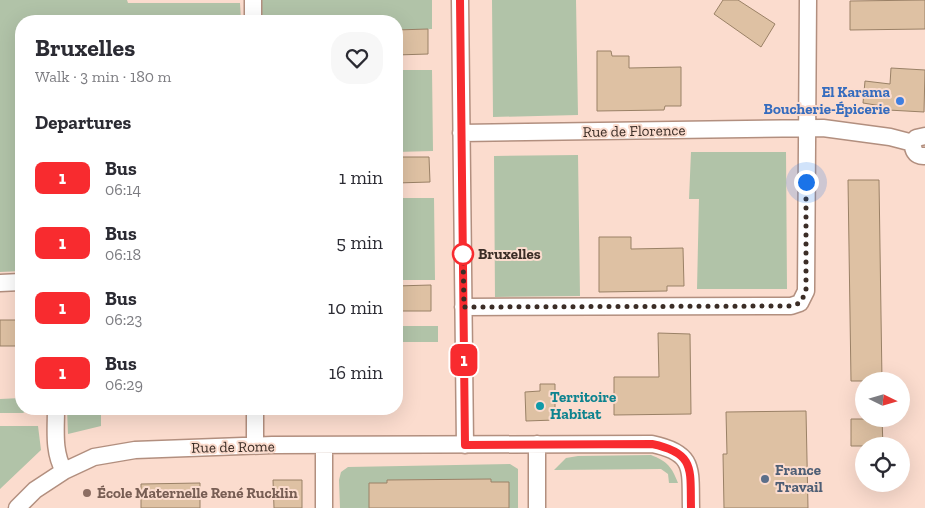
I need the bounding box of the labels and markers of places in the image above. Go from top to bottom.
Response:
place label: El Karama Boucherie-Épicerie [764,83,890,118]
marker: El Karama Boucherie-Épicerie [894,95,906,107]
marker: Bruxelles [452,243,474,265]
place label: Bruxelles [478,245,541,263]
place label: Territoire Habitat [550,388,616,423]
marker: Territoire Habitat [534,400,546,412]
place label: France Travail [775,461,823,496]
marker: France Travail [759,473,771,485]
place label: École Maternelle René Rucklin [97,484,298,502]
marker: École Maternelle René Rucklin [81,487,93,499]

